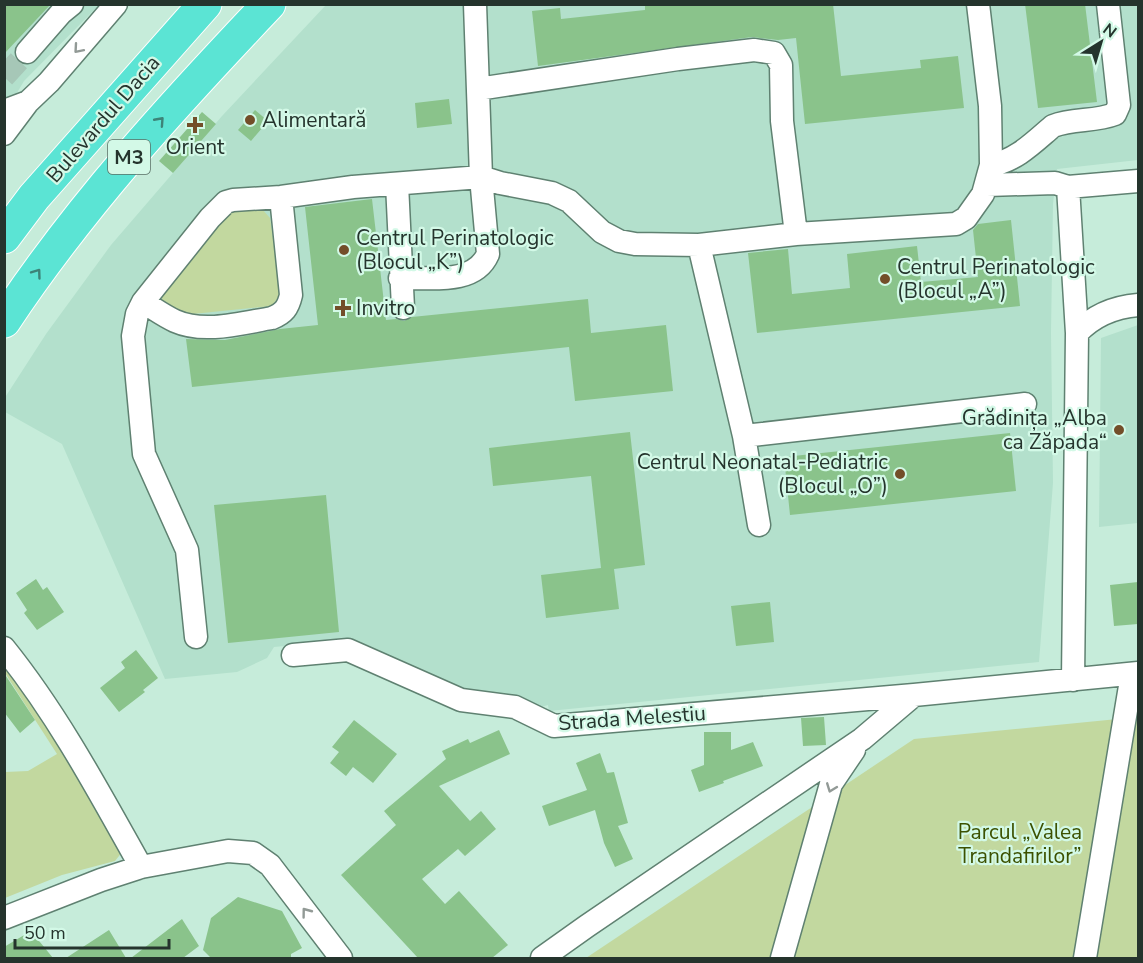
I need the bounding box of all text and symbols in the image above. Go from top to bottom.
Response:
north arrow [1071,12,1131,72]
text: N [1098,18,1121,43]
one-way arrow [74,42,85,53]
street label: Bulevardul Dacia [40,49,166,189]
place label: Alimentară [262,106,367,134]
marker: Alimentară [243,113,257,127]
one-way arrow [153,117,164,128]
marker: Orient [188,118,202,132]
place label: Orient [166,133,225,161]
road number: M3 [108,140,150,174]
place label: Centrul Perinatologic (Blocul „K”) [356,224,554,276]
marker: Centrul Perinatologic (Blocul „K”) [337,243,351,257]
place label: Centrul Perinatologic (Blocul „A”) [897,253,1095,305]
one-way arrow [30,268,41,279]
marker: Centrul Perinatologic (Blocul „A”) [878,272,892,286]
place label: Invitro [356,294,415,322]
marker: Invitro [334,299,352,317]
place label: Grădinița „Alba ca Zăpada“ [962,404,1107,456]
marker: Grădinița „Alba ca Zăpada“ [1112,423,1126,437]
place label: Centrul Neonatal-Pediatric (Blocul „O”) [637,448,888,500]
marker: Centrul Neonatal-Pediatric (Blocul „O”) [893,467,907,481]
street label: Strada Melestiu [557,699,707,737]
one-way arrow [825,782,838,793]
park label: Parcul „Valea Trandafirilor” [958,818,1082,870]
one-way arrow [302,908,313,919]
scale bar [15,912,170,950]
text: 50 m [24,921,66,945]

